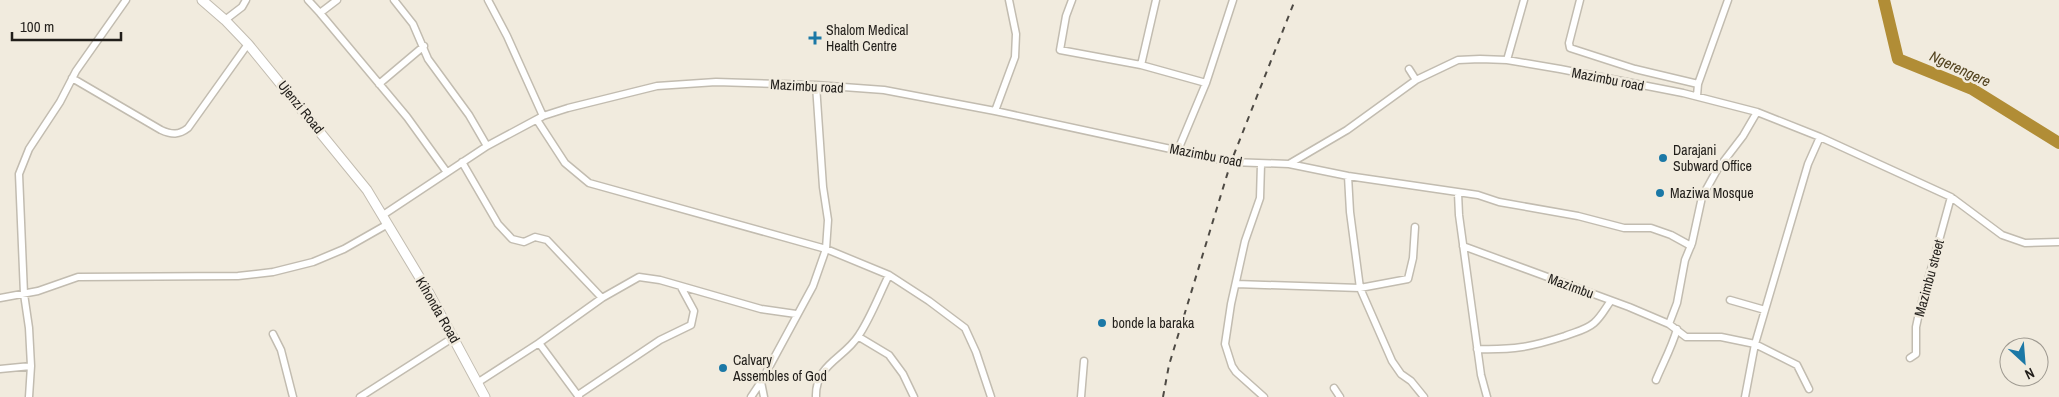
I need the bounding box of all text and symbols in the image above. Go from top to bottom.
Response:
scale bar [12,10,121,42]
text: 100 m [20,16,54,37]
place label: Shalom Medical Health Centre [826,21,908,55]
marker: Shalom Medical Health Centre [808,31,822,45]
water label: Ngerengere [1926,45,1994,92]
street label: Mazimbu road [1570,63,1646,95]
street label: Mazimbu road [770,75,844,97]
street label: Ujenzi Road [274,77,328,137]
street label: Mazimbu road [1168,139,1244,171]
place label: Darajani Subward Office [1673,141,1752,175]
marker: Darajani Subward Office [1657,152,1669,164]
place label: Maziwa Mosque [1670,184,1754,202]
marker: Maziwa Mosque [1654,187,1666,199]
street label: Mazimbu street [1910,237,1948,319]
street label: Mazimbu [1546,269,1596,303]
street label: Kihonda Road [412,274,464,346]
place label: bonde la baraka [1112,314,1195,332]
marker: bonde la baraka [1096,317,1108,329]
north arrow [1999,337,2049,387]
place label: Calvary Assembles of God [732,351,827,385]
marker: Calvary Assembles of God [717,362,729,374]
text: N [2022,364,2037,384]

